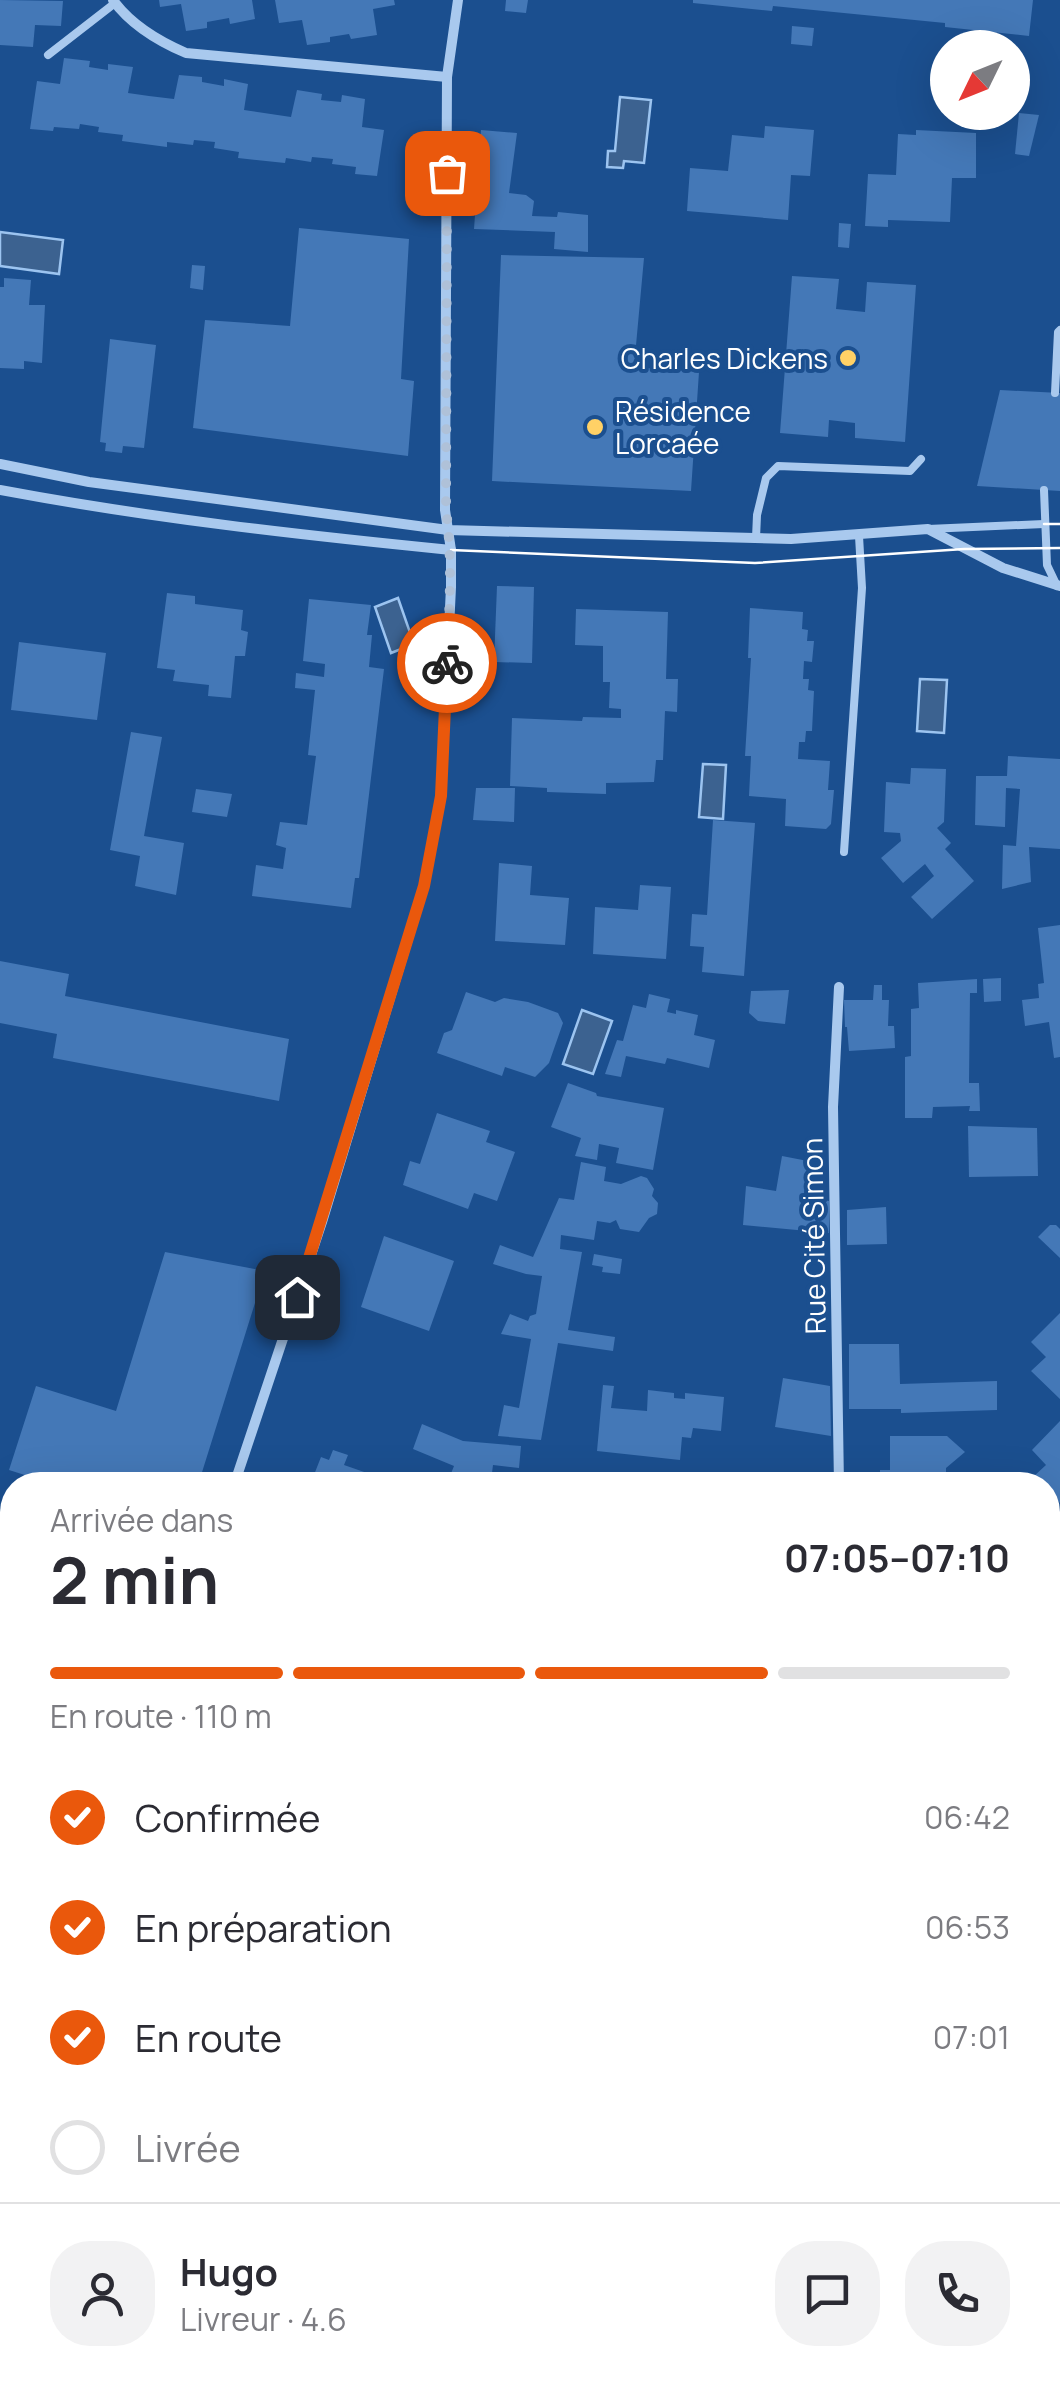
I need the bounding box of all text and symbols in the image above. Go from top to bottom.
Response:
north arrow [930,30,1030,130]
map controls [930,30,1030,130]
pin [405,131,490,216]
icon: bag [420,146,475,201]
place label: Charles Dickens [621,339,828,377]
marker: Charles Dickens [837,347,859,369]
place label: Résidence Lorcaée [615,392,751,462]
marker: Résidence Lorcaée [584,416,606,438]
courier [397,613,497,713]
icon: bike [420,636,475,691]
street label: Rue Cité Simon [792,1137,834,1335]
pin [255,1255,340,1340]
icon: home [270,1270,325,1325]
text: Arrivée dans [50,1498,233,1542]
text: 07:05–07:10 [784,1531,1010,1583]
text: 2 min [50,1535,219,1624]
text: En route · 110 m [50,1694,272,1738]
icon: check [50,1790,105,1845]
text: Confirmée [135,1791,321,1843]
text: 06:42 [924,1795,1010,1839]
icon: check [50,1900,105,1955]
text: En préparation [135,1901,391,1953]
text: 06:53 [925,1905,1010,1949]
icon: check [50,2010,105,2065]
text: En route [135,2011,282,2063]
text: 07:01 [933,2015,1010,2059]
text: Livrée [135,2121,241,2173]
button: person [50,2241,155,2346]
button: chat [775,2241,880,2346]
button: phone [905,2241,1010,2346]
text: Hugo [180,2245,278,2297]
text: Livreur · 4.6 [180,2297,347,2341]

